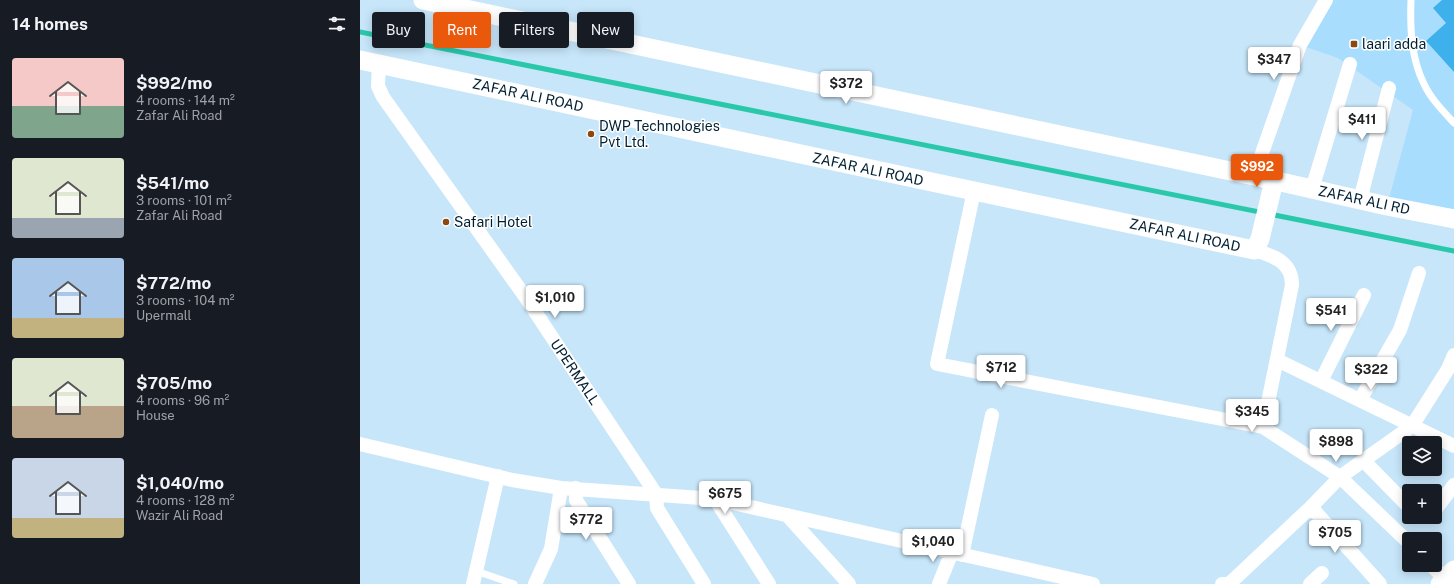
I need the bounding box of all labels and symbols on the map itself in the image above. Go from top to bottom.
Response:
place label: laari adda [1362,36,1426,52]
marker: laari adda [1349,39,1359,49]
pin: $347 [1250,47,1298,81]
pin: $372 [822,71,870,105]
street label: ZAFAR ALI ROAD [471,75,585,115]
pin: $411 [1338,107,1386,141]
place label: DWP Technologies Pvt Ltd. [599,118,720,150]
marker: DWP Technologies Pvt Ltd. [586,129,596,139]
street label: ZAFAR ALI ROAD [811,149,925,189]
pin: $992 [1233,154,1281,188]
street label: ZAFAR ALI RD [1317,182,1411,218]
place label: Safari Hotel [454,214,532,230]
street label: ZAFAR ALI ROAD [1128,215,1242,255]
marker: Safari Hotel [441,217,451,227]
pin: $1,010 [522,285,588,319]
pin: $541 [1307,298,1355,332]
street label: UPERMALL [547,336,603,408]
pin: $712 [977,355,1025,389]
pin: $322 [1347,357,1395,391]
pin: $345 [1228,399,1276,433]
pin: $898 [1312,429,1360,463]
pin: $675 [701,481,749,515]
pin: $772 [562,507,610,541]
pin: $705 [1311,520,1359,554]
pin: $1,040 [900,529,966,563]

